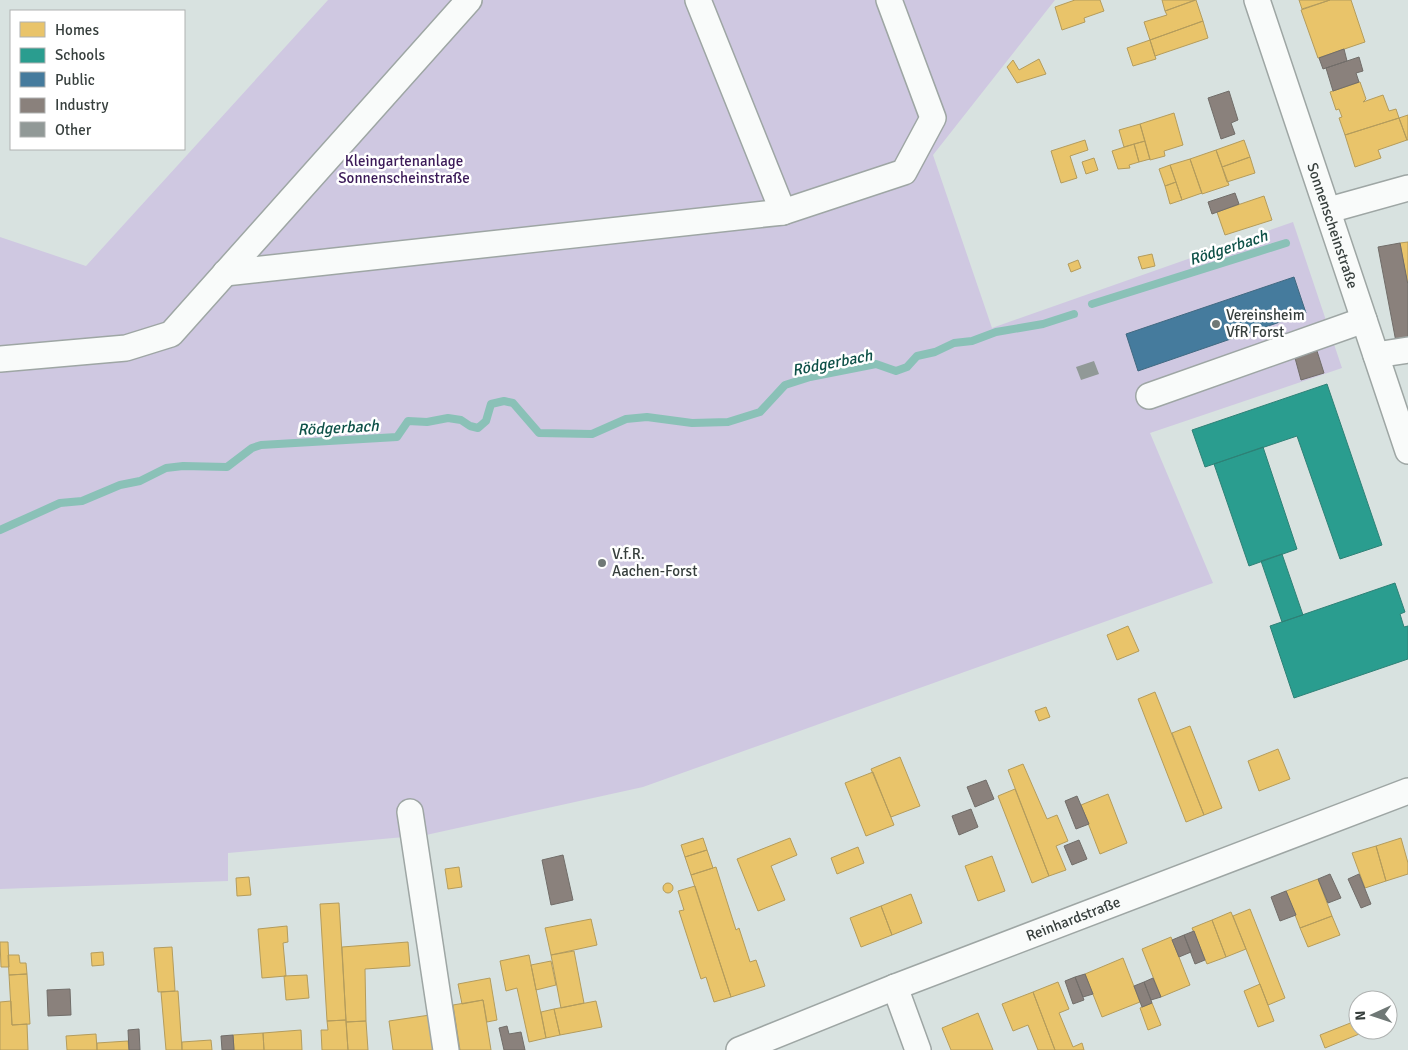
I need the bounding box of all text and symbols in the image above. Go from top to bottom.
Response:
legend [10,10,185,150]
text: Homes [55,21,99,39]
text: Schools [55,46,106,64]
text: Public [55,71,95,89]
text: Industry [55,96,108,114]
text: Other [55,121,92,139]
park label: Kleingartenanlage Sonnenscheinstraße [338,152,470,187]
street label: Sonnenscheinstraße [1303,160,1362,291]
water label: Rödgerbach [1187,225,1271,270]
place label: Vereinsheim VfR Forst [1226,306,1305,341]
marker: Vereinsheim VfR Forst [1210,318,1222,330]
water label: Rödgerbach [790,345,875,381]
water label: Rödgerbach [297,416,380,440]
place label: V.f.R. Aachen-Forst [612,545,697,580]
marker: V.f.R. Aachen-Forst [596,557,608,569]
street label: Reinhardstraße [1024,893,1123,945]
north arrow [1348,990,1398,1040]
text: N [1352,1010,1369,1021]

